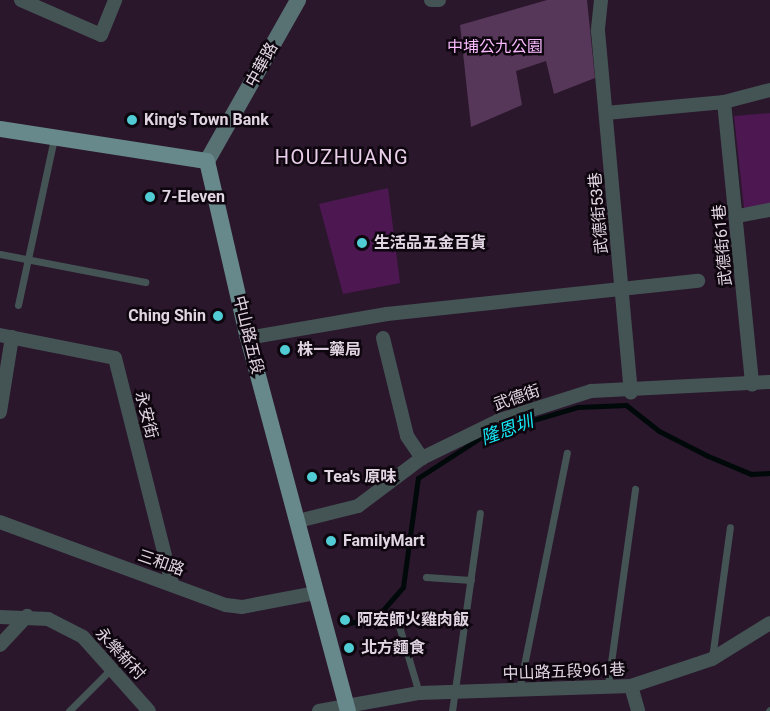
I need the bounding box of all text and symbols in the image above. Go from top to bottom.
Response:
park label: 中埔公九公園 [447,37,543,57]
street label: 中華路 [242,39,282,91]
place label: King's Town Bank [144,110,269,130]
marker: King's Town Bank [125,113,139,127]
district label: HOUZHUANG [275,145,409,169]
street label: 武德街53巷 [586,171,612,255]
place label: 7-Eleven [162,187,225,207]
marker: 7-Eleven [143,190,157,204]
street label: 武德街61巷 [710,203,736,287]
place label: 生活品五金百貨 [374,233,486,253]
marker: 生活品五金百貨 [355,236,369,250]
street label: 中山路五段 [229,294,267,376]
place label: Ching Shin [128,306,206,326]
marker: Ching Shin [211,309,225,323]
place label: 株一藥局 [297,340,361,360]
marker: 株一藥局 [278,343,292,357]
street label: 武德街 [491,381,543,415]
street label: 永安街 [131,389,161,441]
water label: 隆恩圳 [478,411,536,449]
place label: Tea's 原味 [324,467,396,487]
marker: Tea's 原味 [305,470,319,484]
place label: FamilyMart [343,531,425,551]
marker: FamilyMart [324,534,338,548]
street label: 三和路 [135,546,187,580]
place label: 阿宏師火雞肉飯 [357,610,469,630]
marker: 阿宏師火雞肉飯 [338,613,352,627]
street label: 永樂新村 [91,624,149,684]
place label: 北方麵食 [361,638,425,658]
marker: 北方麵食 [342,641,356,655]
street label: 中山路五段961巷 [502,660,626,684]

